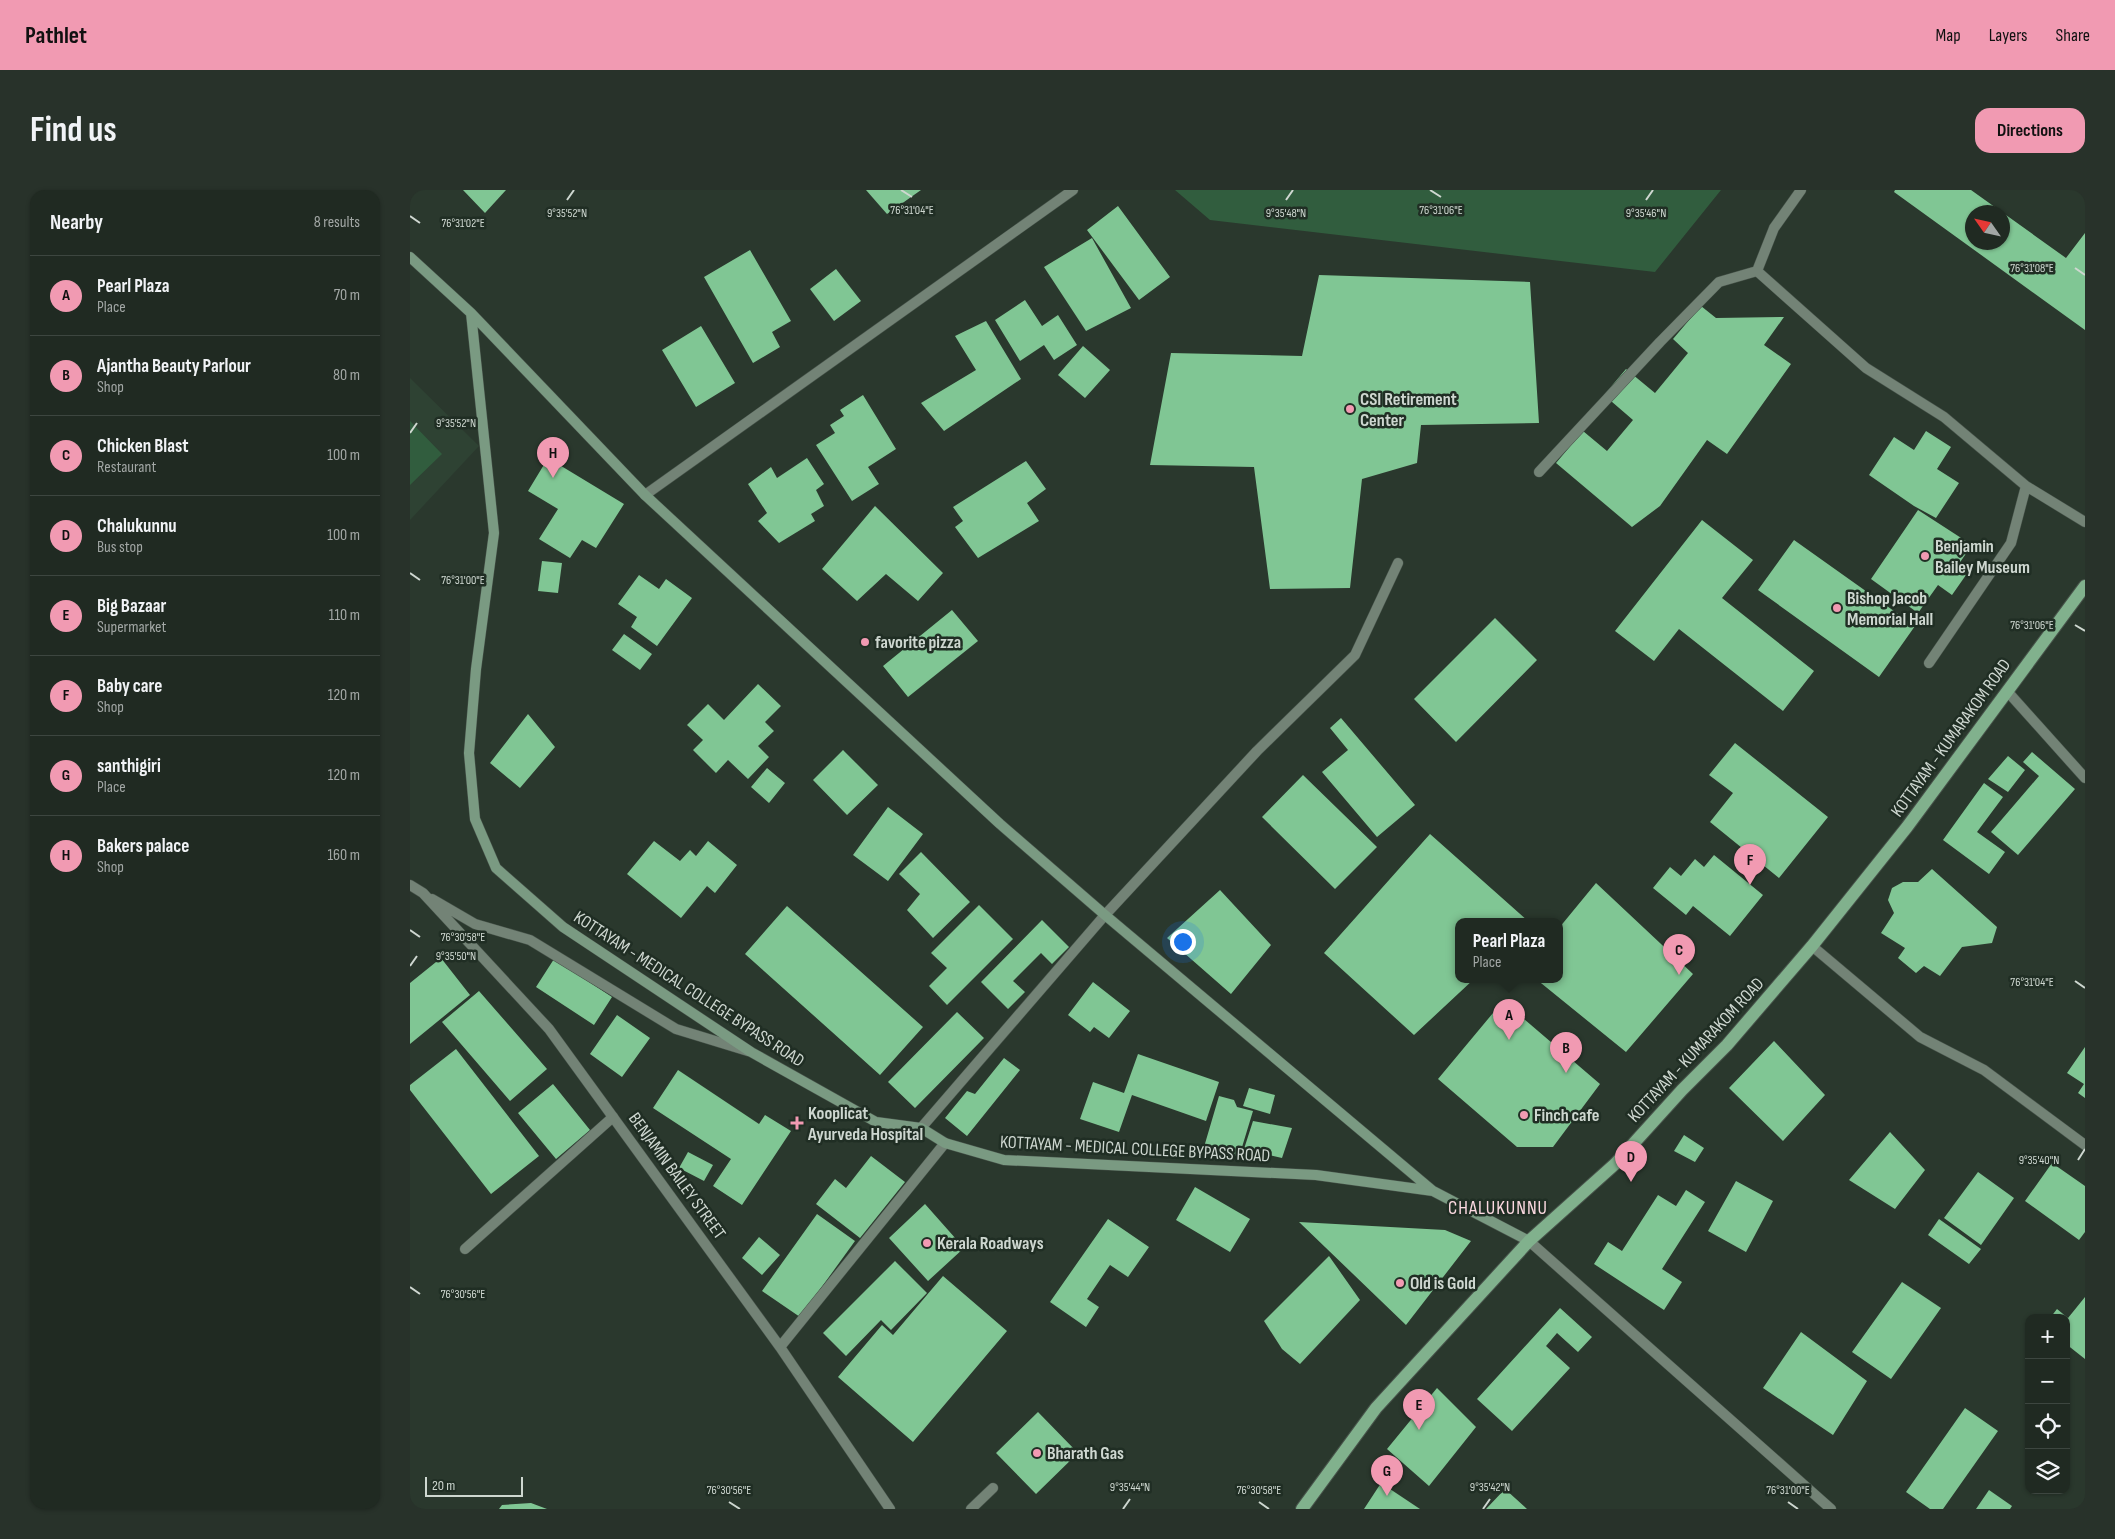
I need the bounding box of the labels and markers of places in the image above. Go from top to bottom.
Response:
place label: CSI Retirement Center [1360,389,1457,431]
marker: CSI Retirement Center [1344,403,1356,415]
pin: H [537,437,569,478]
place label: Benjamin Bailey Museum [1935,536,2030,578]
marker: Benjamin Bailey Museum [1919,550,1931,562]
place label: Bishop Jacob Memorial Hall [1847,588,1933,630]
marker: Bishop Jacob Memorial Hall [1831,602,1843,614]
place label: favorite pizza [875,632,961,653]
marker: favorite pizza [859,636,871,648]
pin: F [1734,844,1766,885]
pin: C [1663,934,1695,975]
pin: A [1493,999,1525,1040]
pin: B [1550,1032,1582,1073]
place label: Kooplicat Ayurveda Hospital [807,1103,923,1145]
place label: Finch cafe [1534,1105,1599,1126]
marker: Finch cafe [1518,1109,1530,1121]
marker: Kooplicat Ayurveda Hospital [790,1116,804,1130]
pin: D [1615,1141,1647,1182]
place label: Kerala Roadways [937,1233,1044,1254]
marker: Kerala Roadways [921,1237,933,1249]
place label: Old is Gold [1410,1273,1476,1294]
marker: Old is Gold [1394,1277,1406,1289]
pin: E [1403,1389,1435,1430]
place label: Bharath Gas [1047,1443,1124,1464]
marker: Bharath Gas [1031,1447,1043,1459]
pin: G [1371,1455,1403,1496]

